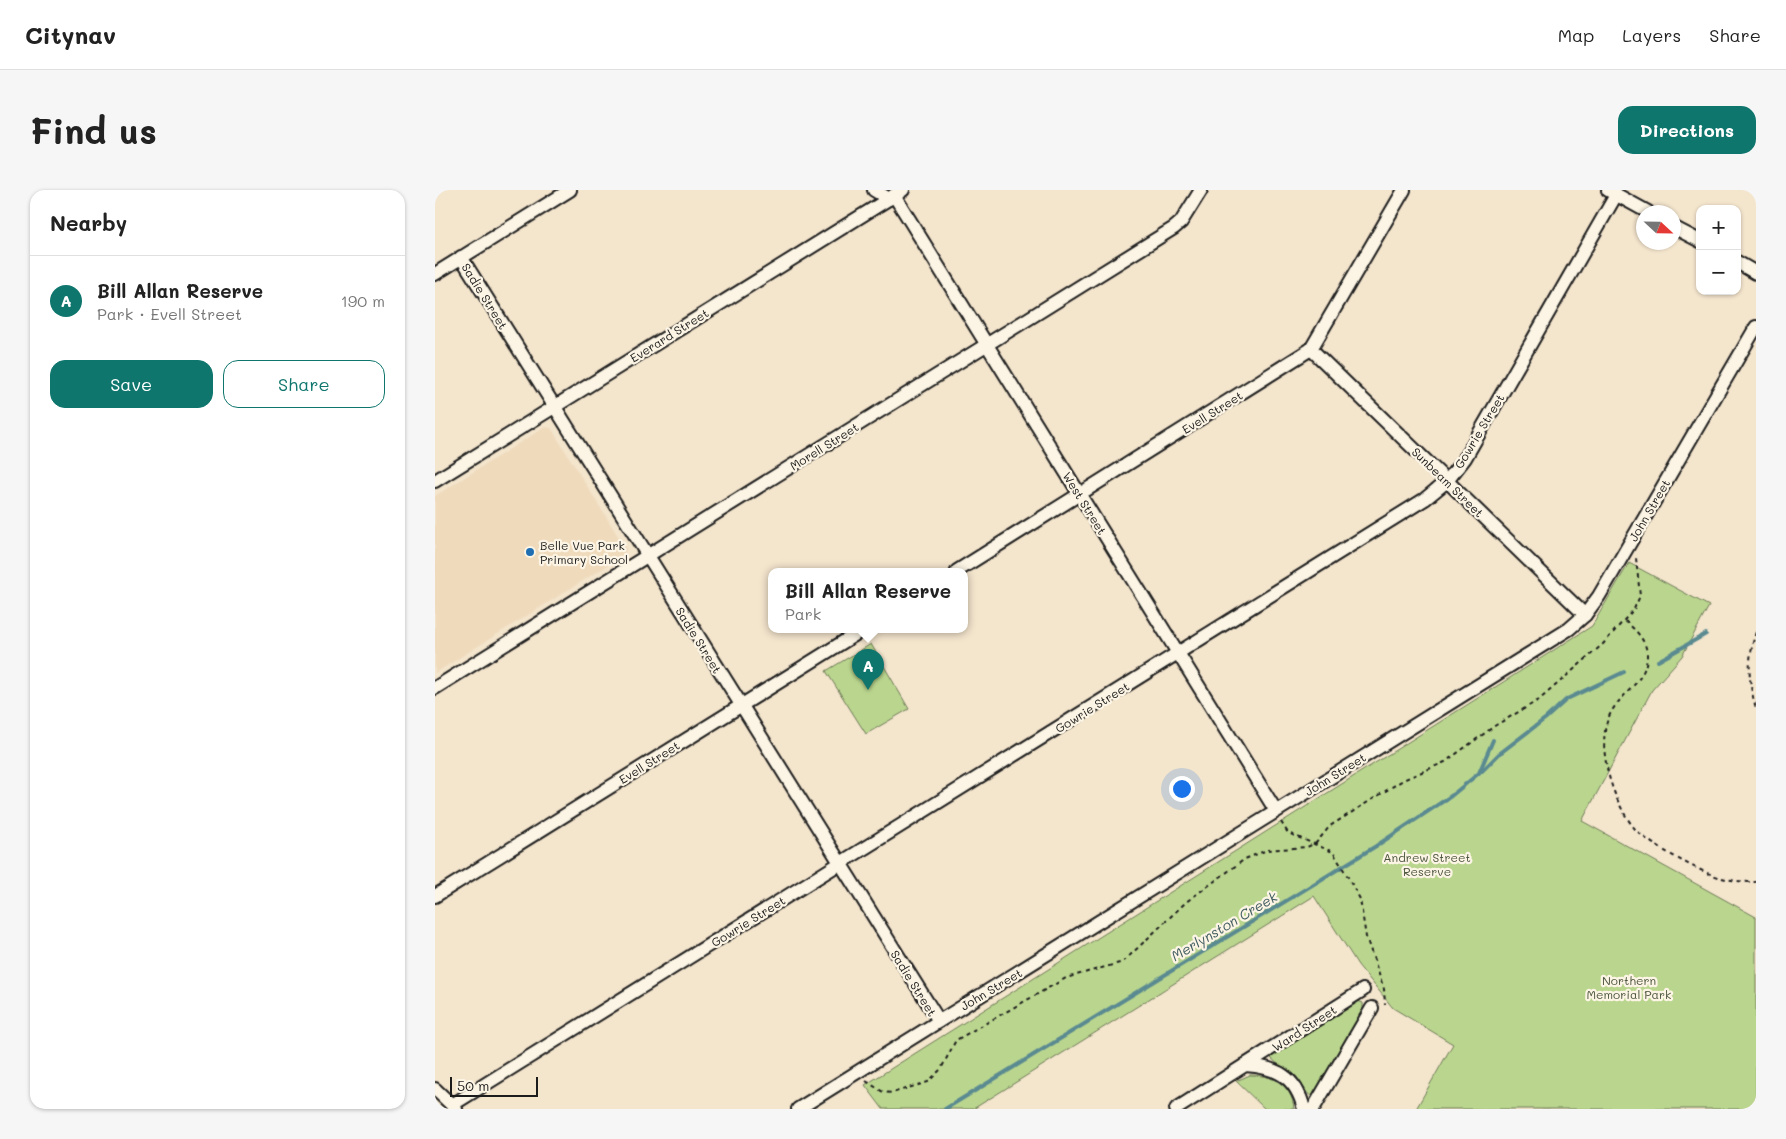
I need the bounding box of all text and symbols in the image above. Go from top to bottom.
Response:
text: Citynav [25,19,116,50]
text: Map [1558,23,1594,47]
text: Layers [1622,23,1681,47]
text: Share [1709,23,1761,47]
button: Directions [1618,106,1756,154]
text: Find us [30,107,157,153]
north arrow [1636,205,1681,250]
map controls [1696,205,1741,295]
button: + [1696,205,1741,250]
text: Nearby [50,209,127,236]
button: − [1696,250,1741,295]
street label: Sadie Street [458,260,512,332]
text: Bill Allan Reserve [97,278,263,303]
text: A [60,290,72,311]
text: 190 m [341,290,385,311]
text: Park · Evell Street [97,303,242,324]
street label: Everard Street [627,304,711,366]
button: Save [50,360,213,408]
button: Share [223,360,385,408]
street label: Evell Street [1179,387,1245,437]
street label: Gowrie Street [1450,391,1508,471]
street label: Morell Street [787,418,861,474]
street label: Sunbeam Street [1409,444,1487,520]
street label: West Street [1059,469,1111,537]
street label: John Street [1625,476,1673,544]
place label: Belle Vue Park Primary School [540,537,628,567]
marker: Belle Vue Park Primary School [524,546,536,558]
popup [768,568,968,633]
text: Bill Allan Reserve [785,578,951,603]
text: Park [785,603,821,624]
street label: Sadie Street [672,604,726,676]
pin: A [852,649,884,690]
street label: Gowrie Street [1052,678,1132,736]
street label: Evell Street [616,737,682,787]
street label: John Street [1301,749,1369,799]
your location [1169,776,1195,802]
park label: Andrew Street Reserve [1383,849,1471,879]
water label: Merlynston Creek [1167,886,1281,965]
street label: Gowrie Street [708,892,788,950]
street label: Sadie Street [887,947,941,1019]
street label: John Street [957,964,1025,1014]
park label: Northern Memorial Park [1587,972,1671,1002]
street label: Ward Street [1269,1001,1339,1055]
scale bar [450,1074,537,1097]
text: 50 m [457,1076,489,1095]

